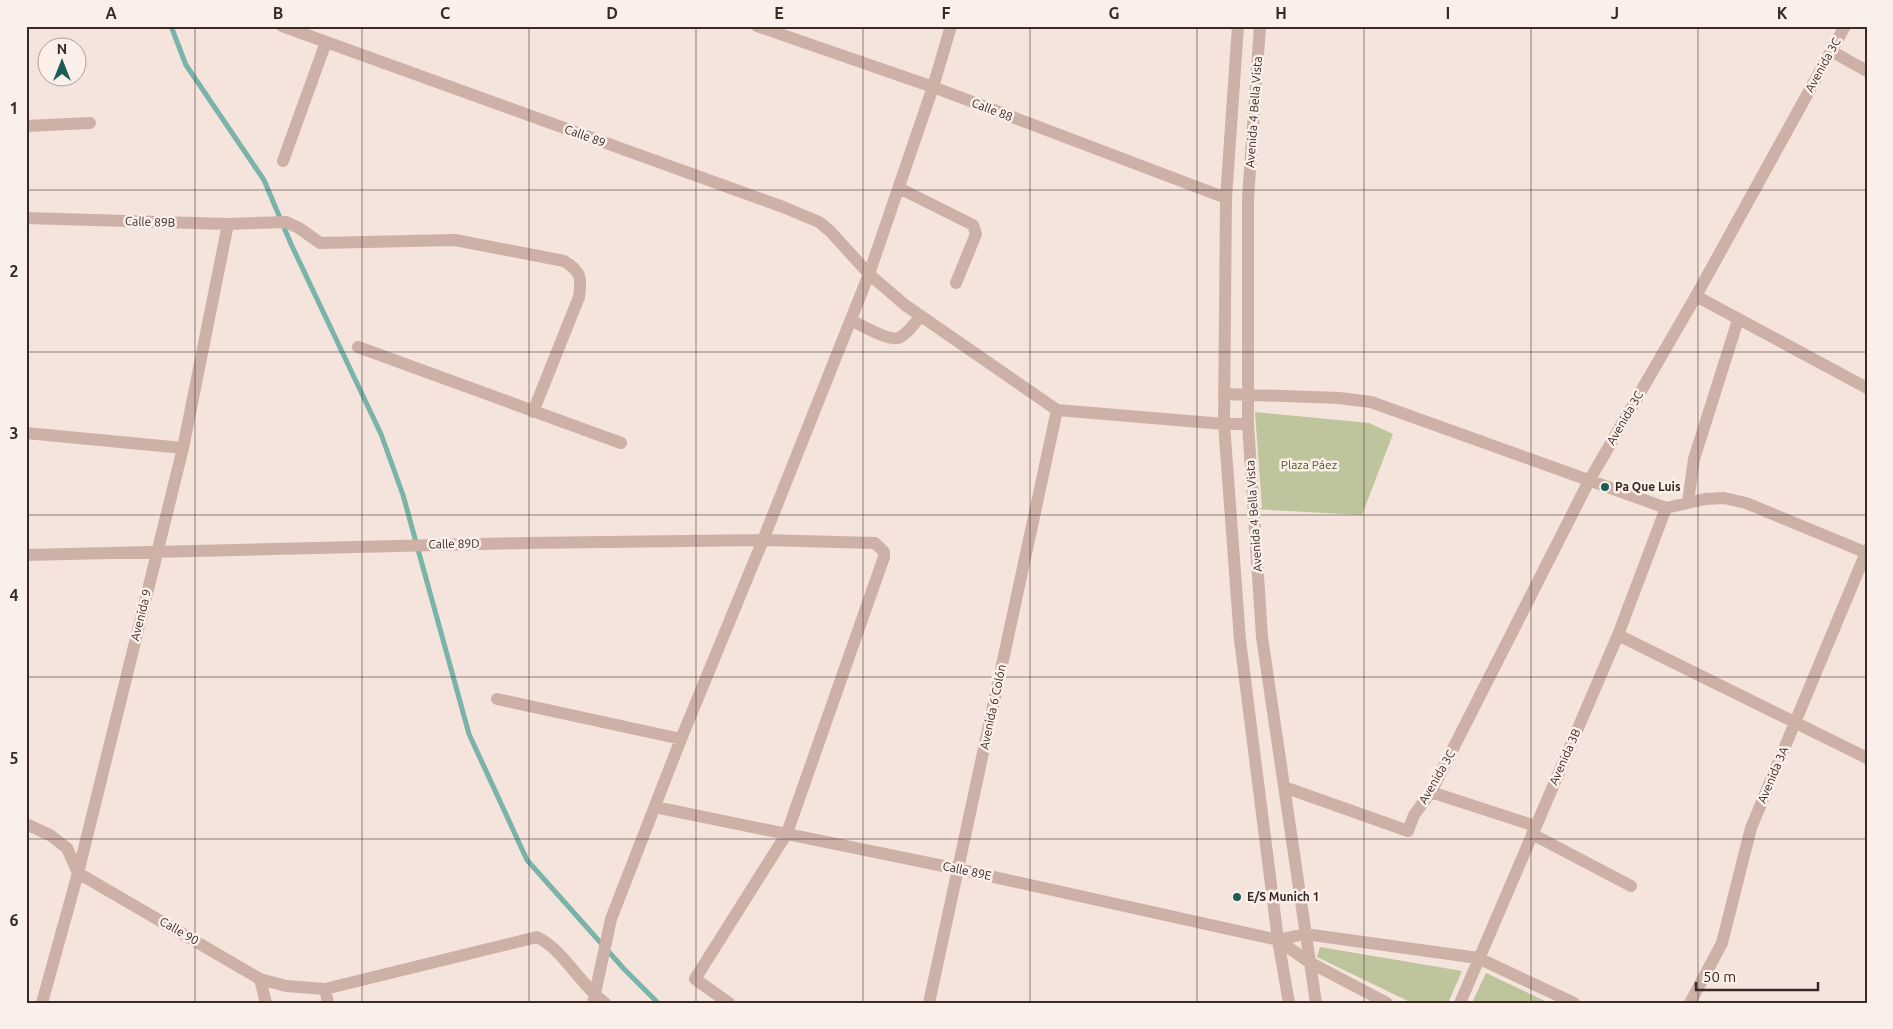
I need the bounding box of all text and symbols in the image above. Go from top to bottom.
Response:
text: A [105,4,117,22]
text: B [273,4,283,22]
text: C [440,4,450,22]
text: D [606,4,618,22]
text: E [774,4,784,22]
text: F [942,4,951,22]
text: G [1108,4,1120,22]
text: H [1275,4,1287,22]
text: I [1446,4,1450,22]
text: J [1611,4,1619,22]
text: K [1777,4,1788,22]
street label: Avenida 3C [1802,35,1843,94]
north arrow [38,38,88,88]
text: N [57,41,67,57]
street label: Avenida 4 Bella Vista [1243,56,1264,168]
street label: Calle 88 [970,96,1015,123]
text: 1 [9,99,19,117]
street label: Calle 89 [563,122,607,149]
street label: Calle 89B [125,214,175,229]
text: 2 [9,262,19,280]
street label: Avenida 3C [1604,388,1645,447]
text: 3 [9,424,19,442]
park label: Plaza Páez [1281,458,1338,471]
street label: Avenida 4 Bella Vista [1243,460,1264,572]
place label: Pa Que Luis [1615,480,1681,493]
marker: Pa Que Luis [1599,481,1611,493]
street label: Calle 89D [428,537,480,550]
text: 4 [9,586,19,604]
street label: Avenida 9 [128,588,153,642]
street label: Avenida 6 Colón [977,663,1008,751]
street label: Avenida 3B [1546,727,1583,787]
street label: Avenida 3A [1755,744,1790,805]
street label: Avenida 3C [1416,747,1457,806]
text: 5 [9,749,19,767]
street label: Calle 89E [942,859,993,882]
place label: E/S Munich 1 [1247,890,1319,903]
marker: E/S Munich 1 [1231,891,1243,903]
text: 6 [9,911,19,929]
street label: Calle 90 [157,914,201,947]
scale bar [1696,959,1818,991]
text: 50 m [1703,968,1736,985]

